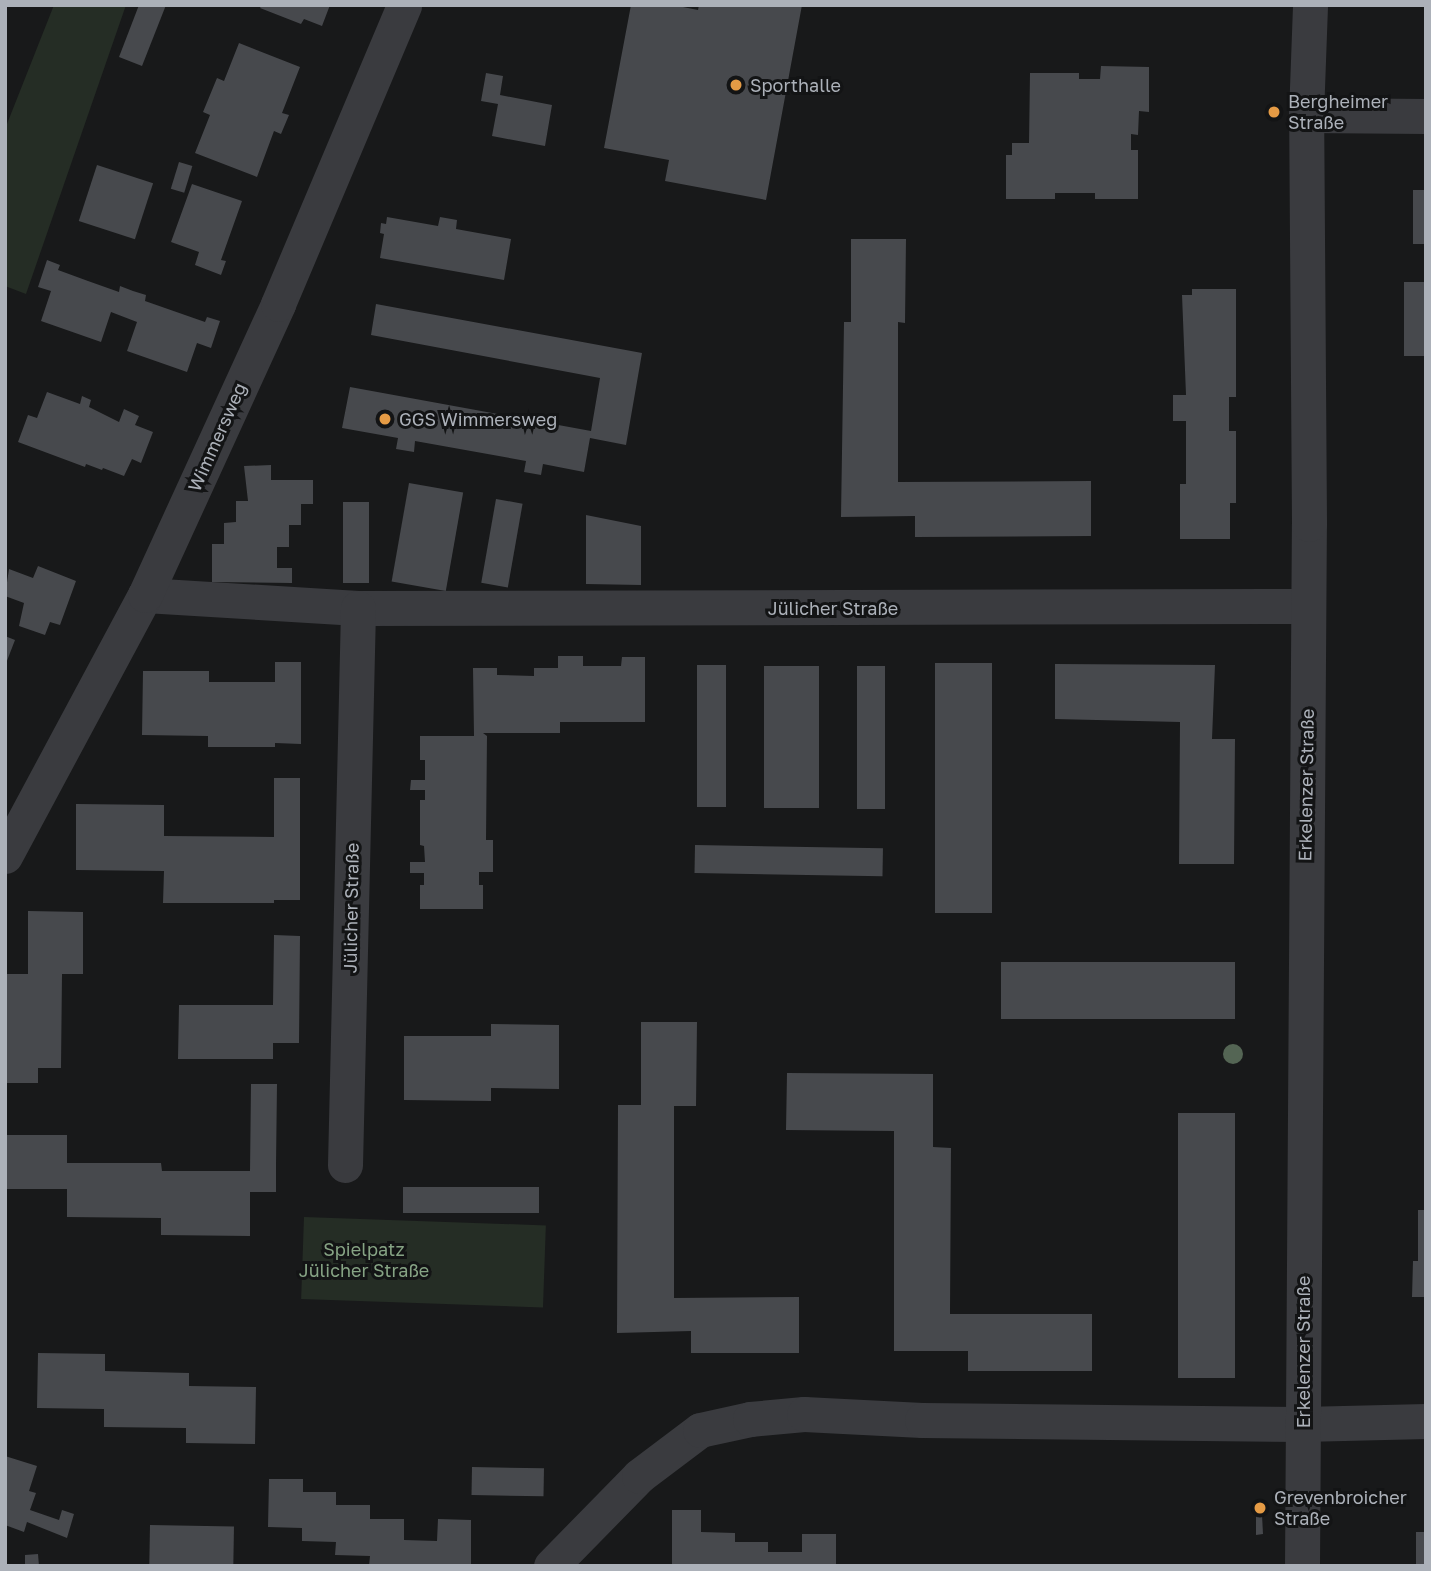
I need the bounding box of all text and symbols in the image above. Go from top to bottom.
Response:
place label: Sporthalle [750,74,841,96]
marker: Sporthalle [728,77,744,93]
place label: Bergheimer Straße [1288,91,1388,134]
marker: Bergheimer Straße [1266,104,1282,120]
street label: Wimmersweg [183,379,251,495]
place label: GGS Wimmersweg [399,408,557,430]
marker: GGS Wimmersweg [377,411,393,427]
street label: Jülicher Straße [768,597,898,619]
street label: Erkelenzer Straße [1294,708,1318,862]
street label: Jülicher Straße [339,843,363,973]
park label: Spielpatz Jülicher Straße [299,1239,429,1282]
street label: Erkelenzer Straße [1292,1276,1314,1428]
place label: Grevenbroicher Straße [1274,1487,1407,1530]
marker: Grevenbroicher Straße [1252,1500,1268,1516]

